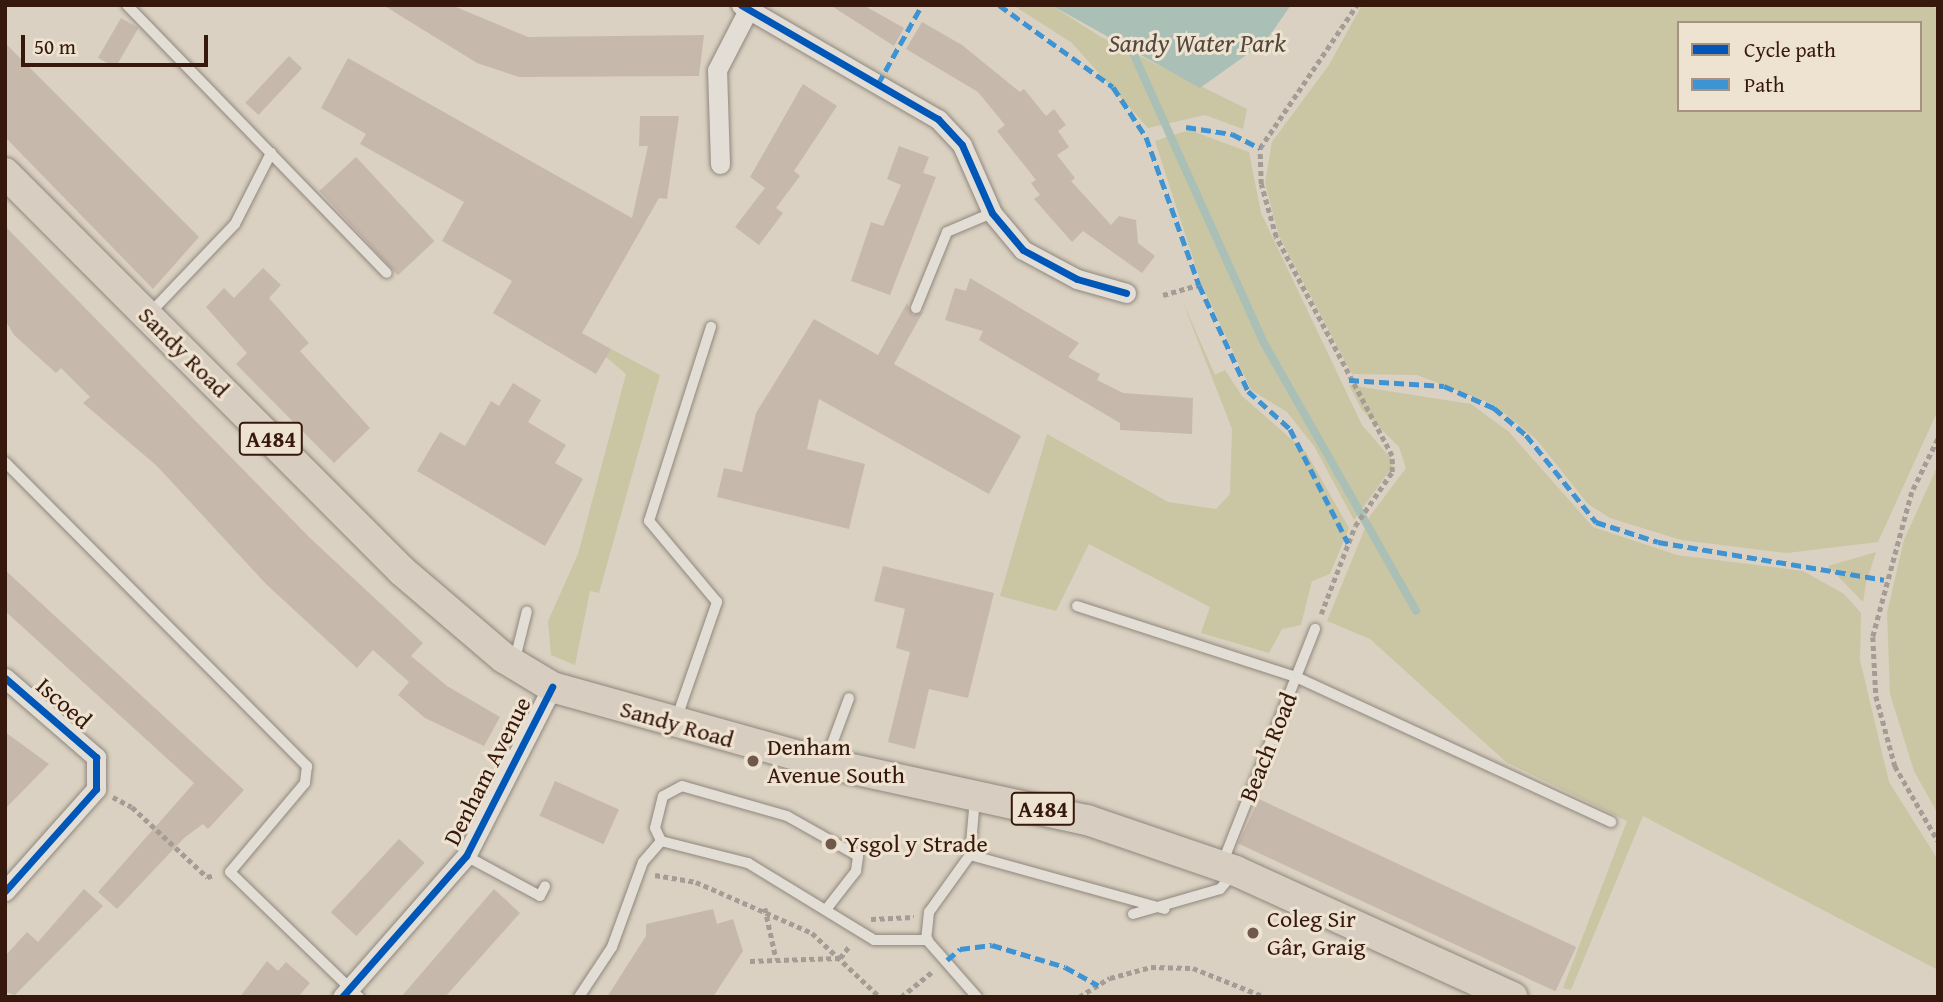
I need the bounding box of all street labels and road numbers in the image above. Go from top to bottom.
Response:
street label: Sandy Road [133,301,235,403]
road number: A484 [238,420,304,458]
street label: Iscoed [30,671,98,735]
street label: Beach Road [1233,688,1303,806]
street label: Denham Avenue [437,692,537,850]
street label: Sandy Road [617,694,737,754]
road number: A484 [1010,790,1076,828]

